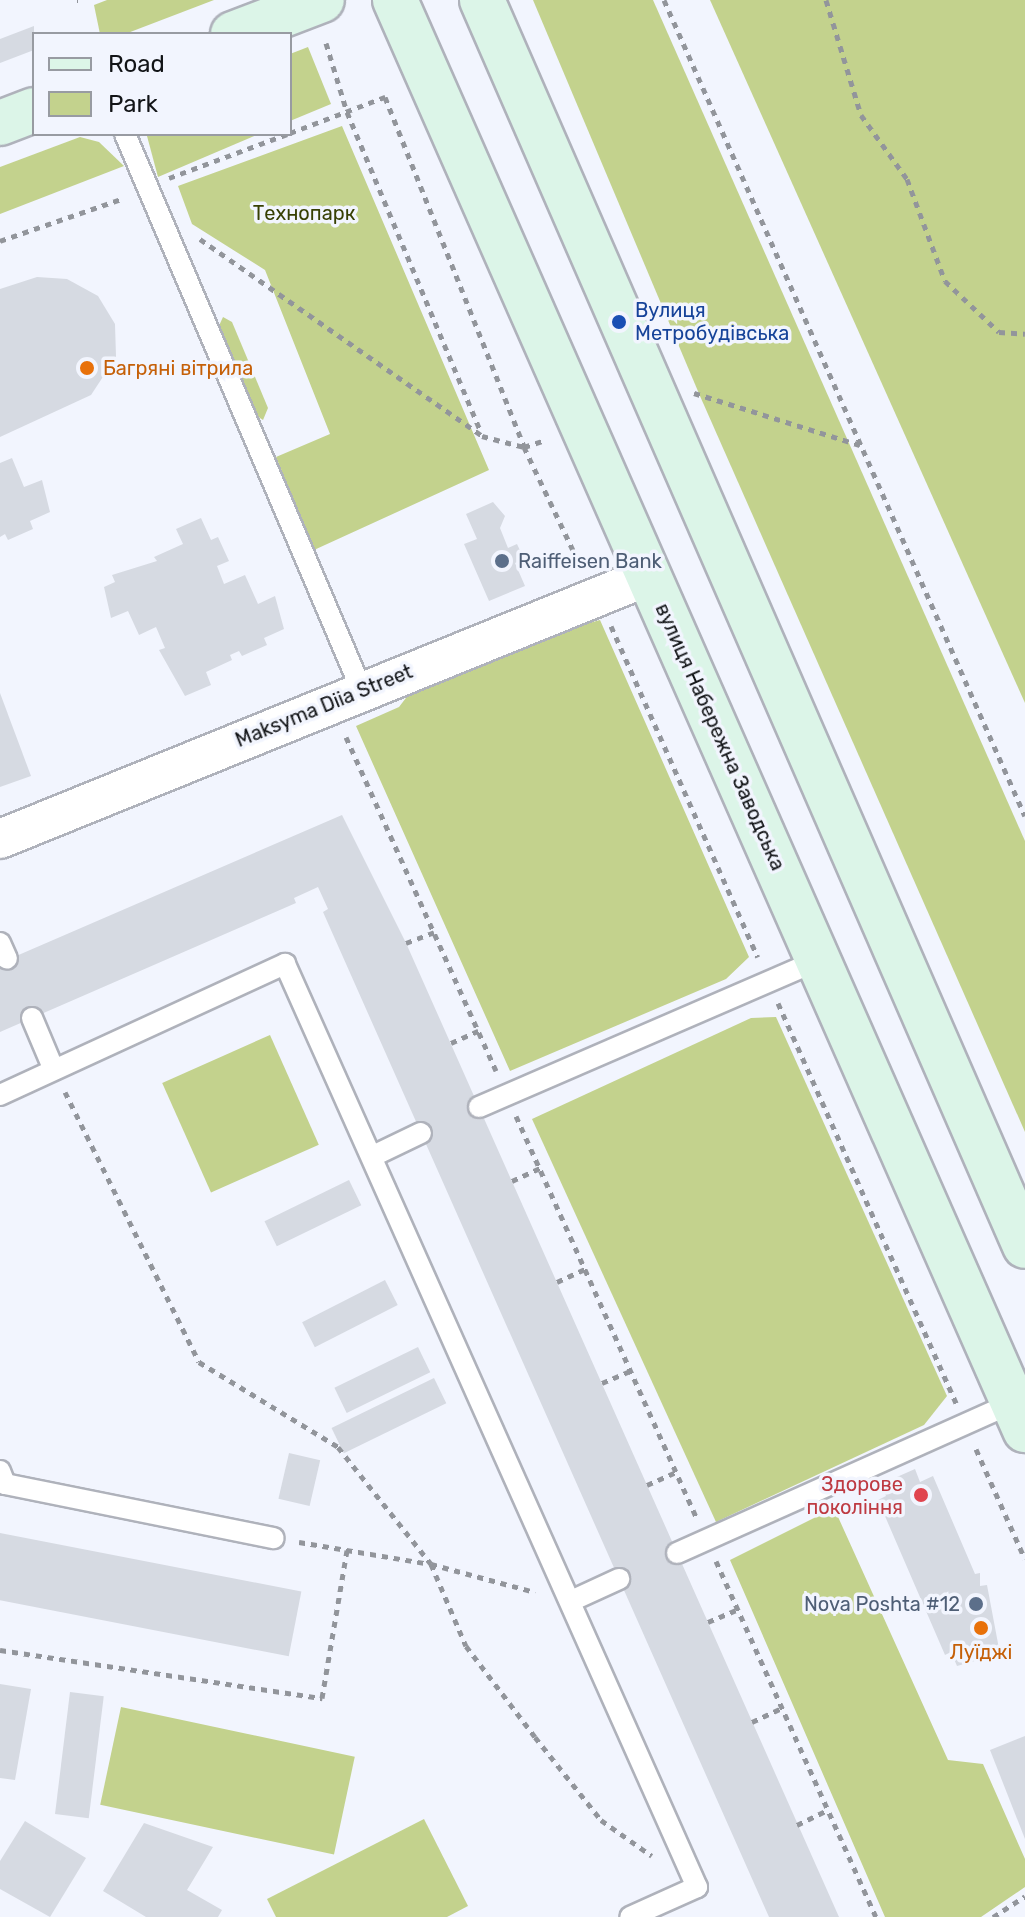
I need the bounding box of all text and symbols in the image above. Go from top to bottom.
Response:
legend [32,32,292,136]
text: Road [108,50,165,78]
text: Park [108,90,158,118]
park label: Технопарк [253,201,355,225]
place label: Вулиця Метробудівська [635,298,789,345]
marker: Вулиця Метробудівська [610,313,628,331]
place label: Багряні вітрила [103,356,253,380]
marker: Багряні вітрила [78,359,96,377]
place label: Raiffeisen Bank [518,549,662,573]
marker: Raiffeisen Bank [493,552,511,570]
street label: вулиця Набережна Заводська [650,600,790,874]
street label: Maksyma Diia Street [232,659,416,753]
place label: Здорове покоління [806,1472,903,1519]
marker: Здорове покоління [910,1484,932,1506]
place label: Nova Poshta #12 [804,1592,960,1616]
marker: Nova Poshta #12 [967,1595,985,1613]
marker: Луїджі [972,1619,990,1637]
place label: Луїджі [950,1640,1012,1664]

